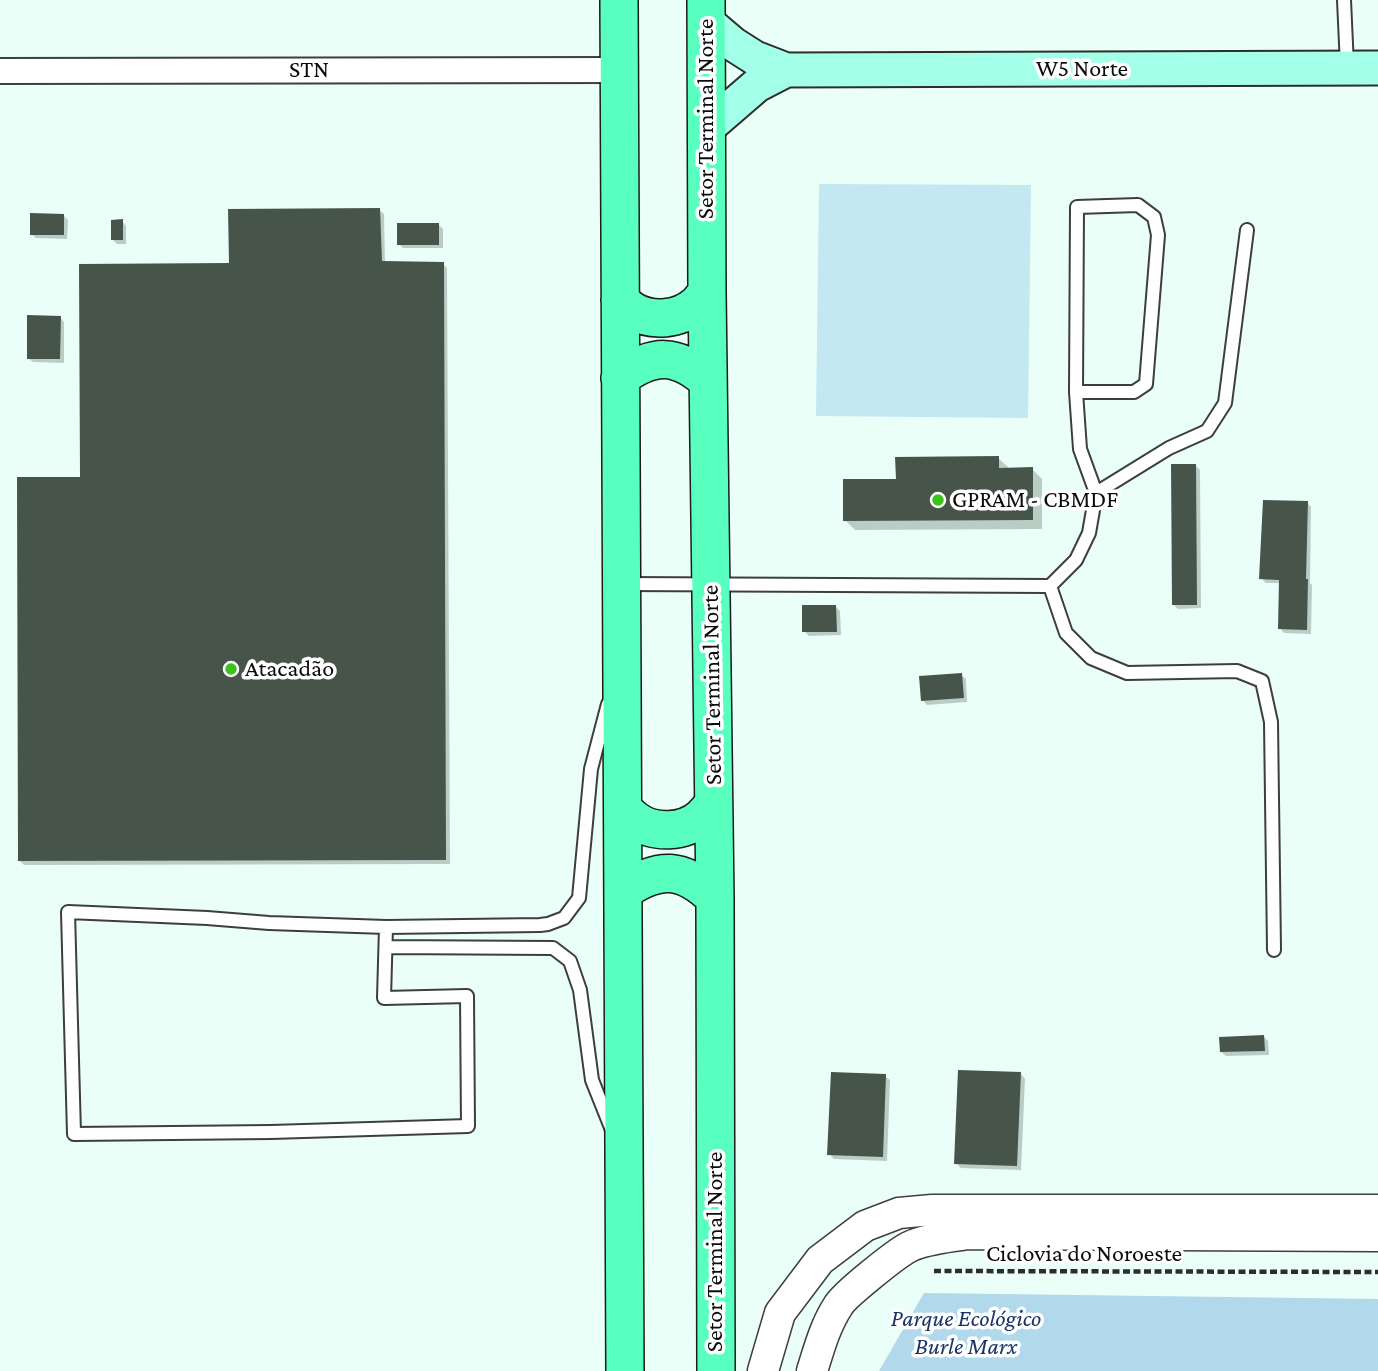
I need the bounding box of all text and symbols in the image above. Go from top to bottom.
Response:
street label: Setor Terminal Norte [692,19,720,219]
street label: W5 Norte [1036,55,1128,83]
street label: STN [289,56,329,84]
place label: GPRAM - CBMDF [952,486,1118,514]
marker: GPRAM - CBMDF [930,492,946,508]
street label: Setor Terminal Norte [696,585,728,785]
place label: Atacadão [245,655,334,683]
marker: Atacadão [223,661,239,677]
street label: Setor Terminal Norte [701,1152,729,1352]
street label: Ciclovia do Noroeste [986,1240,1182,1268]
park label: Parque Ecológico Burle Marx [891,1305,1041,1361]

